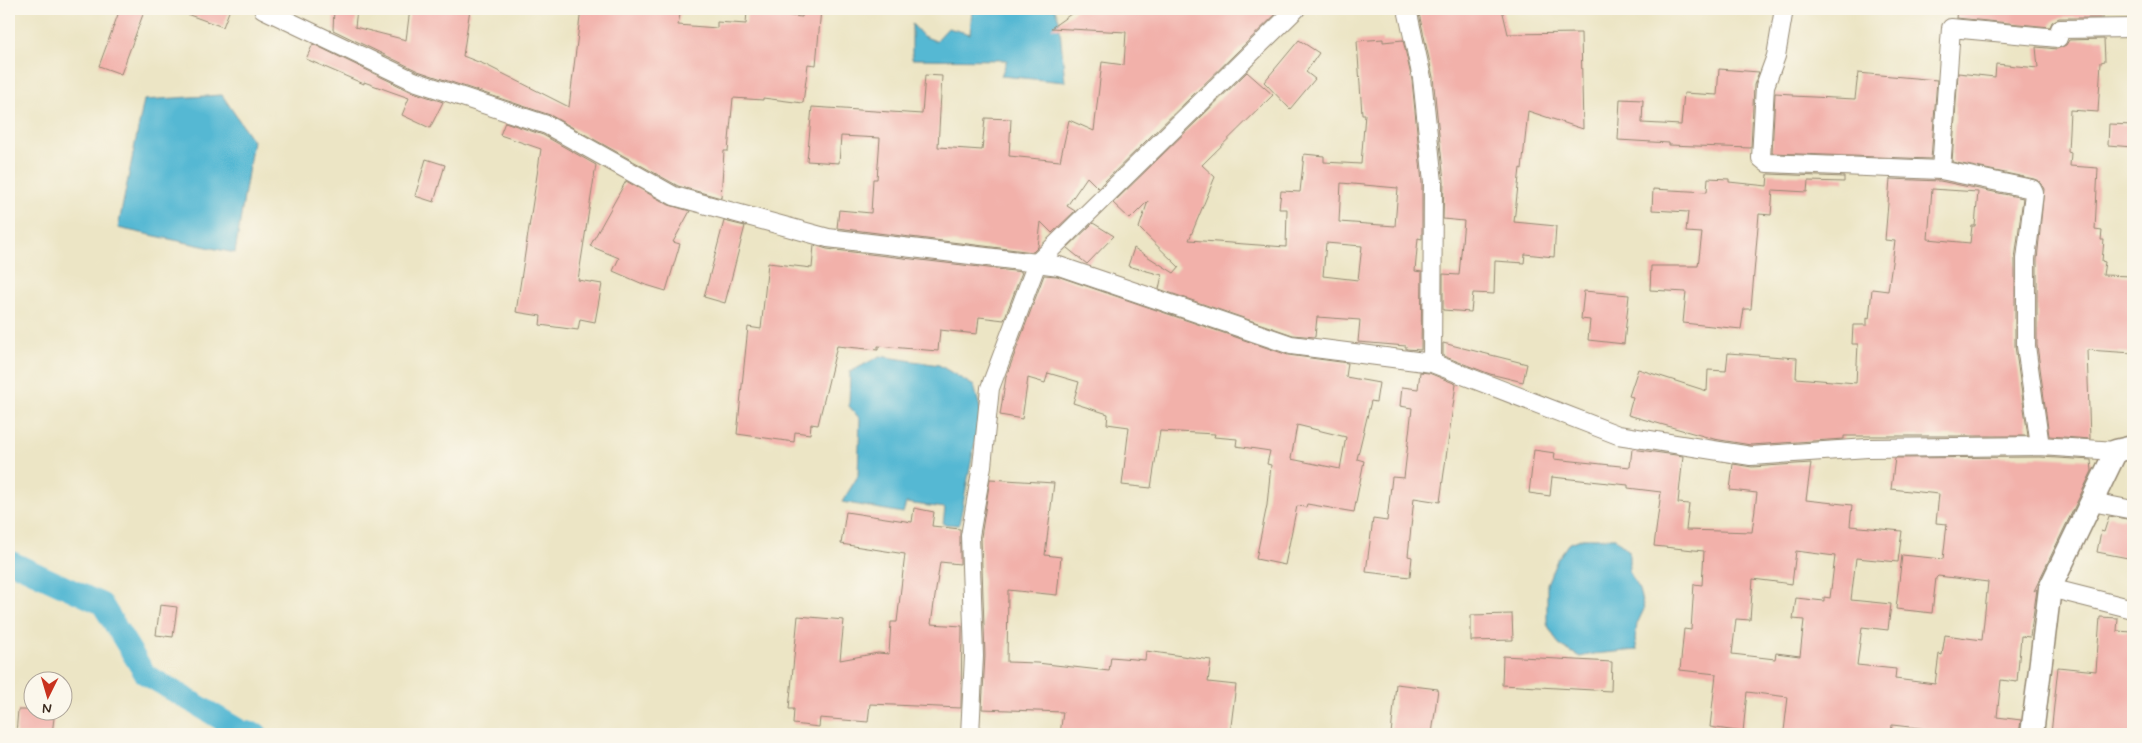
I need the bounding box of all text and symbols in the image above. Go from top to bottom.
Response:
north arrow [22,670,72,720]
text: N [42,699,52,717]

